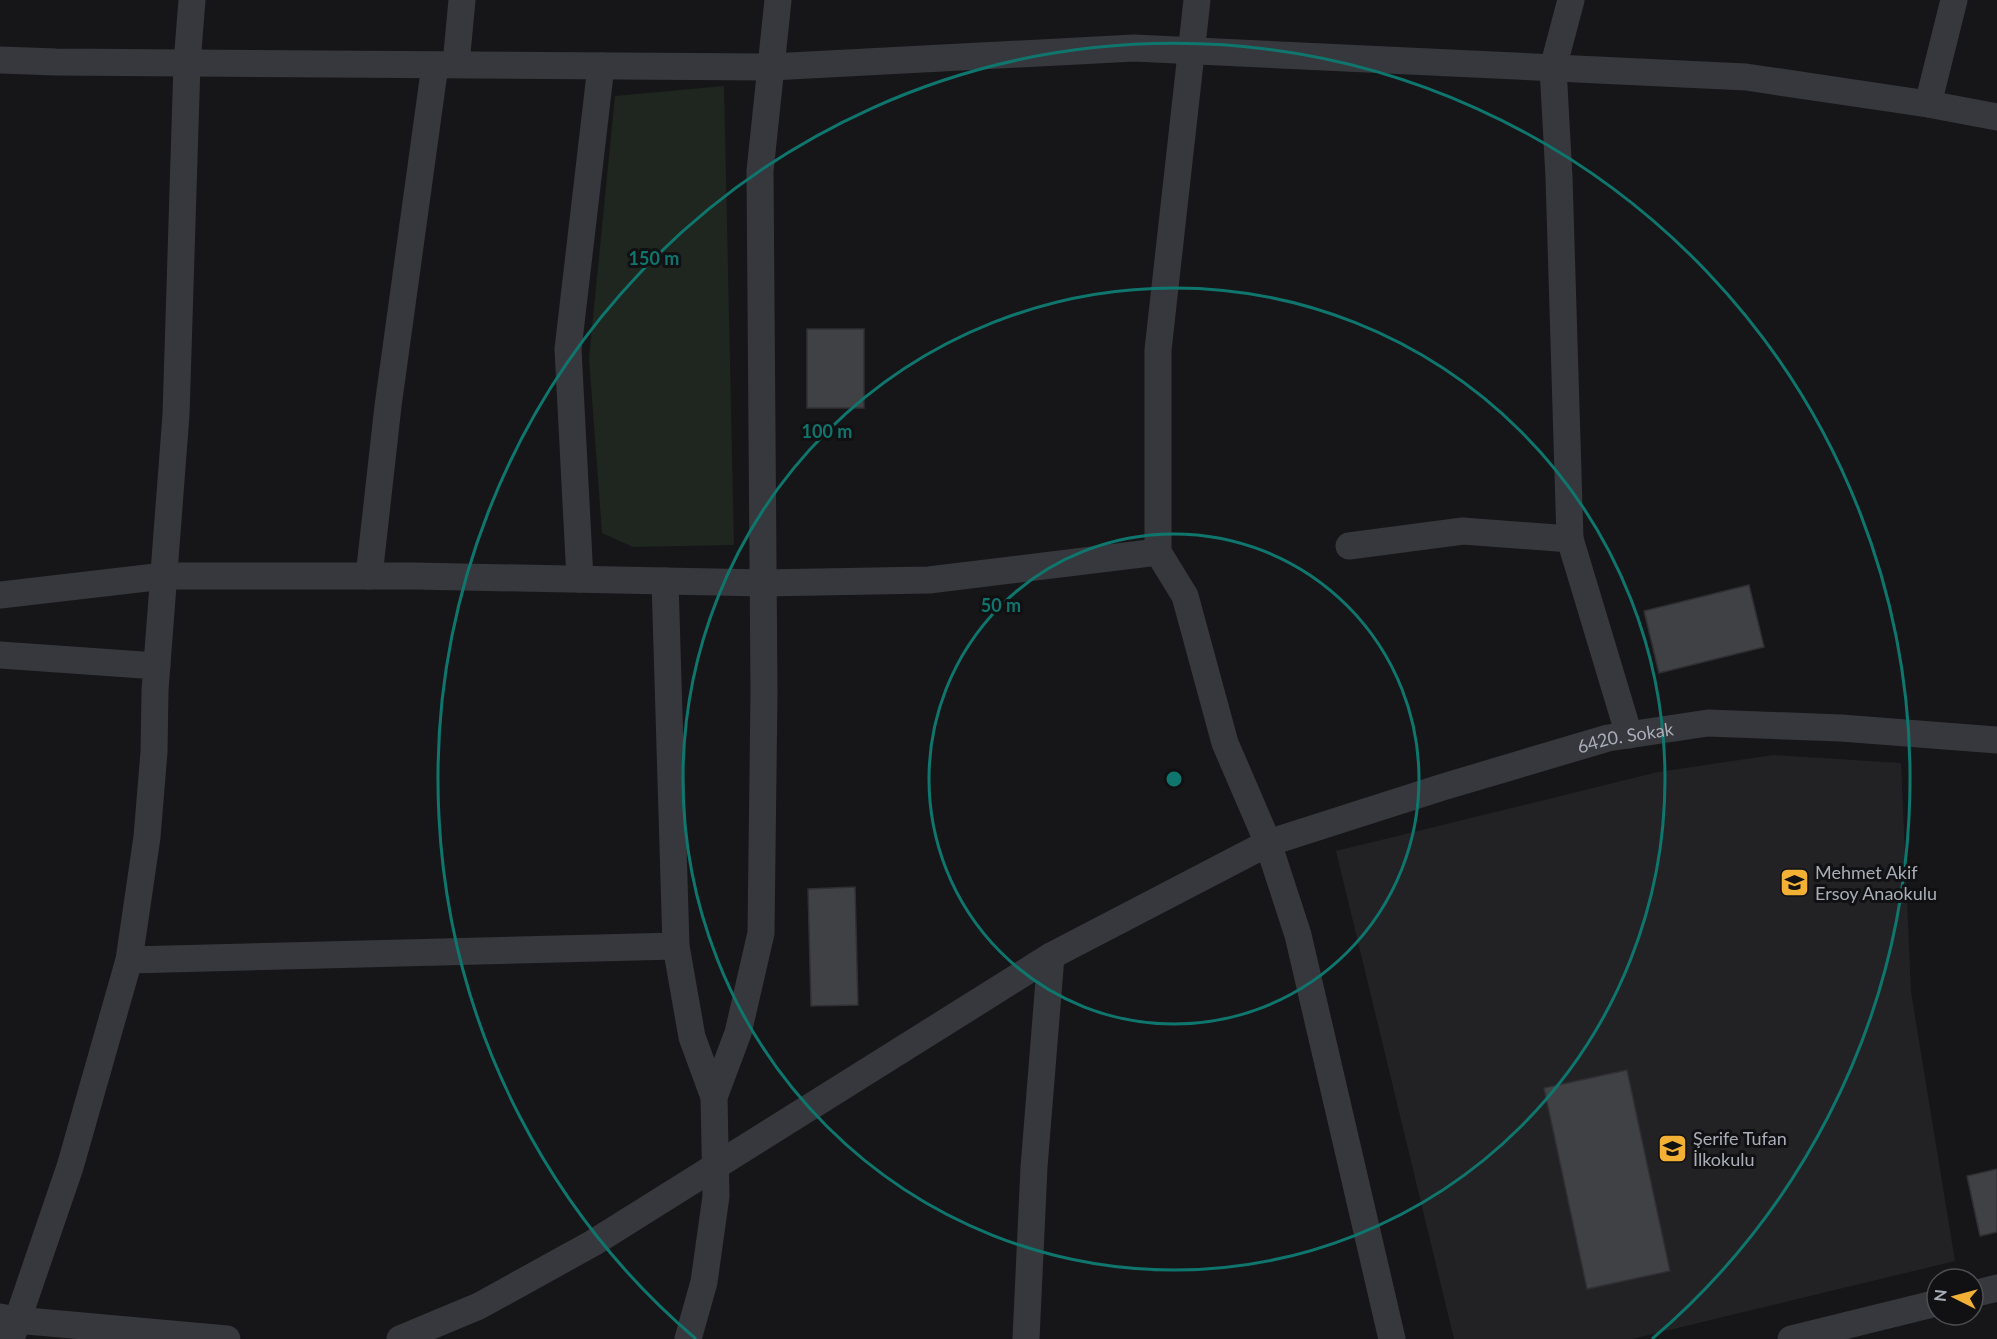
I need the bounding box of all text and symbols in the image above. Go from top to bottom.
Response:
text: 150 m [629,247,679,269]
text: 100 m [802,420,852,442]
text: 50 m [981,594,1021,616]
street label: 6420. Sokak [1574,717,1676,758]
centre of rings [1164,769,1184,789]
place label: Mehmet Akif Ersoy Anaokulu [1815,861,1937,904]
school or university icon: Mehmet Akif Ersoy Anaokulu [1778,866,1810,898]
place label: Şerife Tufan İlkokulu [1693,1127,1787,1170]
school or university icon: Şerife Tufan İlkokulu [1656,1132,1688,1164]
north arrow [1925,1267,1985,1327]
text: N [1929,1288,1950,1303]

